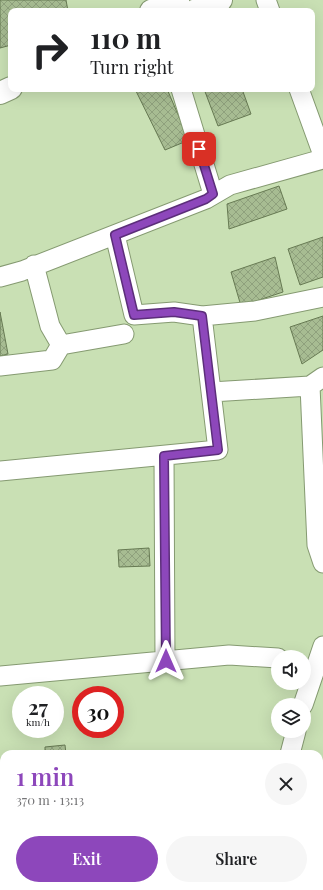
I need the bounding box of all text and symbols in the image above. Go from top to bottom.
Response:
text: 110 m [90,19,161,56]
icon: right [24,24,76,76]
text: Turn right [90,55,173,79]
pin [182,132,216,166]
icon: arrive [188,138,210,160]
position arrow [145,640,187,682]
map controls [271,650,311,738]
button: sound [271,650,311,690]
speed limit sign: 30 [72,686,124,738]
text: 27 [28,693,48,720]
button: layers [271,698,311,738]
text: km/h [26,715,50,729]
text: 1 min [16,760,74,792]
button: close [265,763,307,805]
text: 370 m · 13:13 [16,791,84,808]
button: Exit [16,836,158,882]
button: Share [166,836,307,882]

